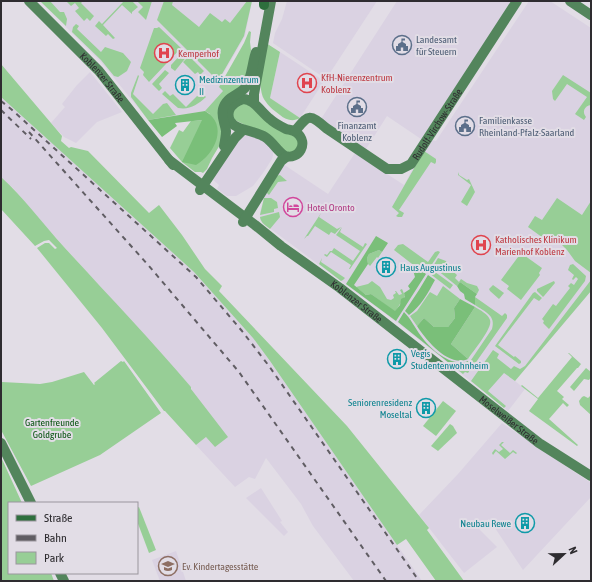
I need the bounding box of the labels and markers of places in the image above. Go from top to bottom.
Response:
public building icon: Landesamt für Steuern [391,34,413,56]
place label: Landesamt für Steuern [416,34,457,57]
hospital icon: Kemperhof [153,42,175,64]
place label: Kemperhof [178,48,219,59]
hospital icon: KfH-Nierenzentrum Koblenz [296,72,318,94]
place label: KfH-Nierenzentrum Koblenz [321,72,393,95]
building icon: Medizinzentrum II [174,74,196,96]
place label: Medizinzentrum II [199,74,259,97]
public building icon: Finanzamt Koblenz [346,96,368,118]
public building icon: Familienkasse Rheinland-Pfalz-Saarland [454,115,476,137]
place label: Familienkasse Rheinland-Pfalz-Saarland [479,115,575,138]
place label: Finanzamt Koblenz [337,120,377,143]
hotel icon: Hotel Oronto [282,196,304,218]
place label: Hotel Oronto [307,202,355,213]
hospital icon: Katholisches Klinikum Marienhof Koblenz [470,234,492,256]
place label: Katholisches Klinikum Marienhof Koblenz [495,234,577,257]
building icon: Haus Augustinus [375,256,397,278]
place label: Haus Augustinus [400,262,461,273]
building icon: Vegis Studentenwohnheim [386,348,408,370]
place label: Vegis Studentenwohnheim [411,348,488,371]
place label: Seniorenresidenz Moseltal [348,397,412,420]
building icon: Seniorenresidenz Moseltal [415,397,437,419]
building icon: Neubau Rewe [514,512,536,534]
place label: Neubau Rewe [460,518,511,529]
school or university icon: Ev. Kindertagesstätte [157,555,179,577]
place label: Ev. Kindertagesstätte [182,561,259,572]

